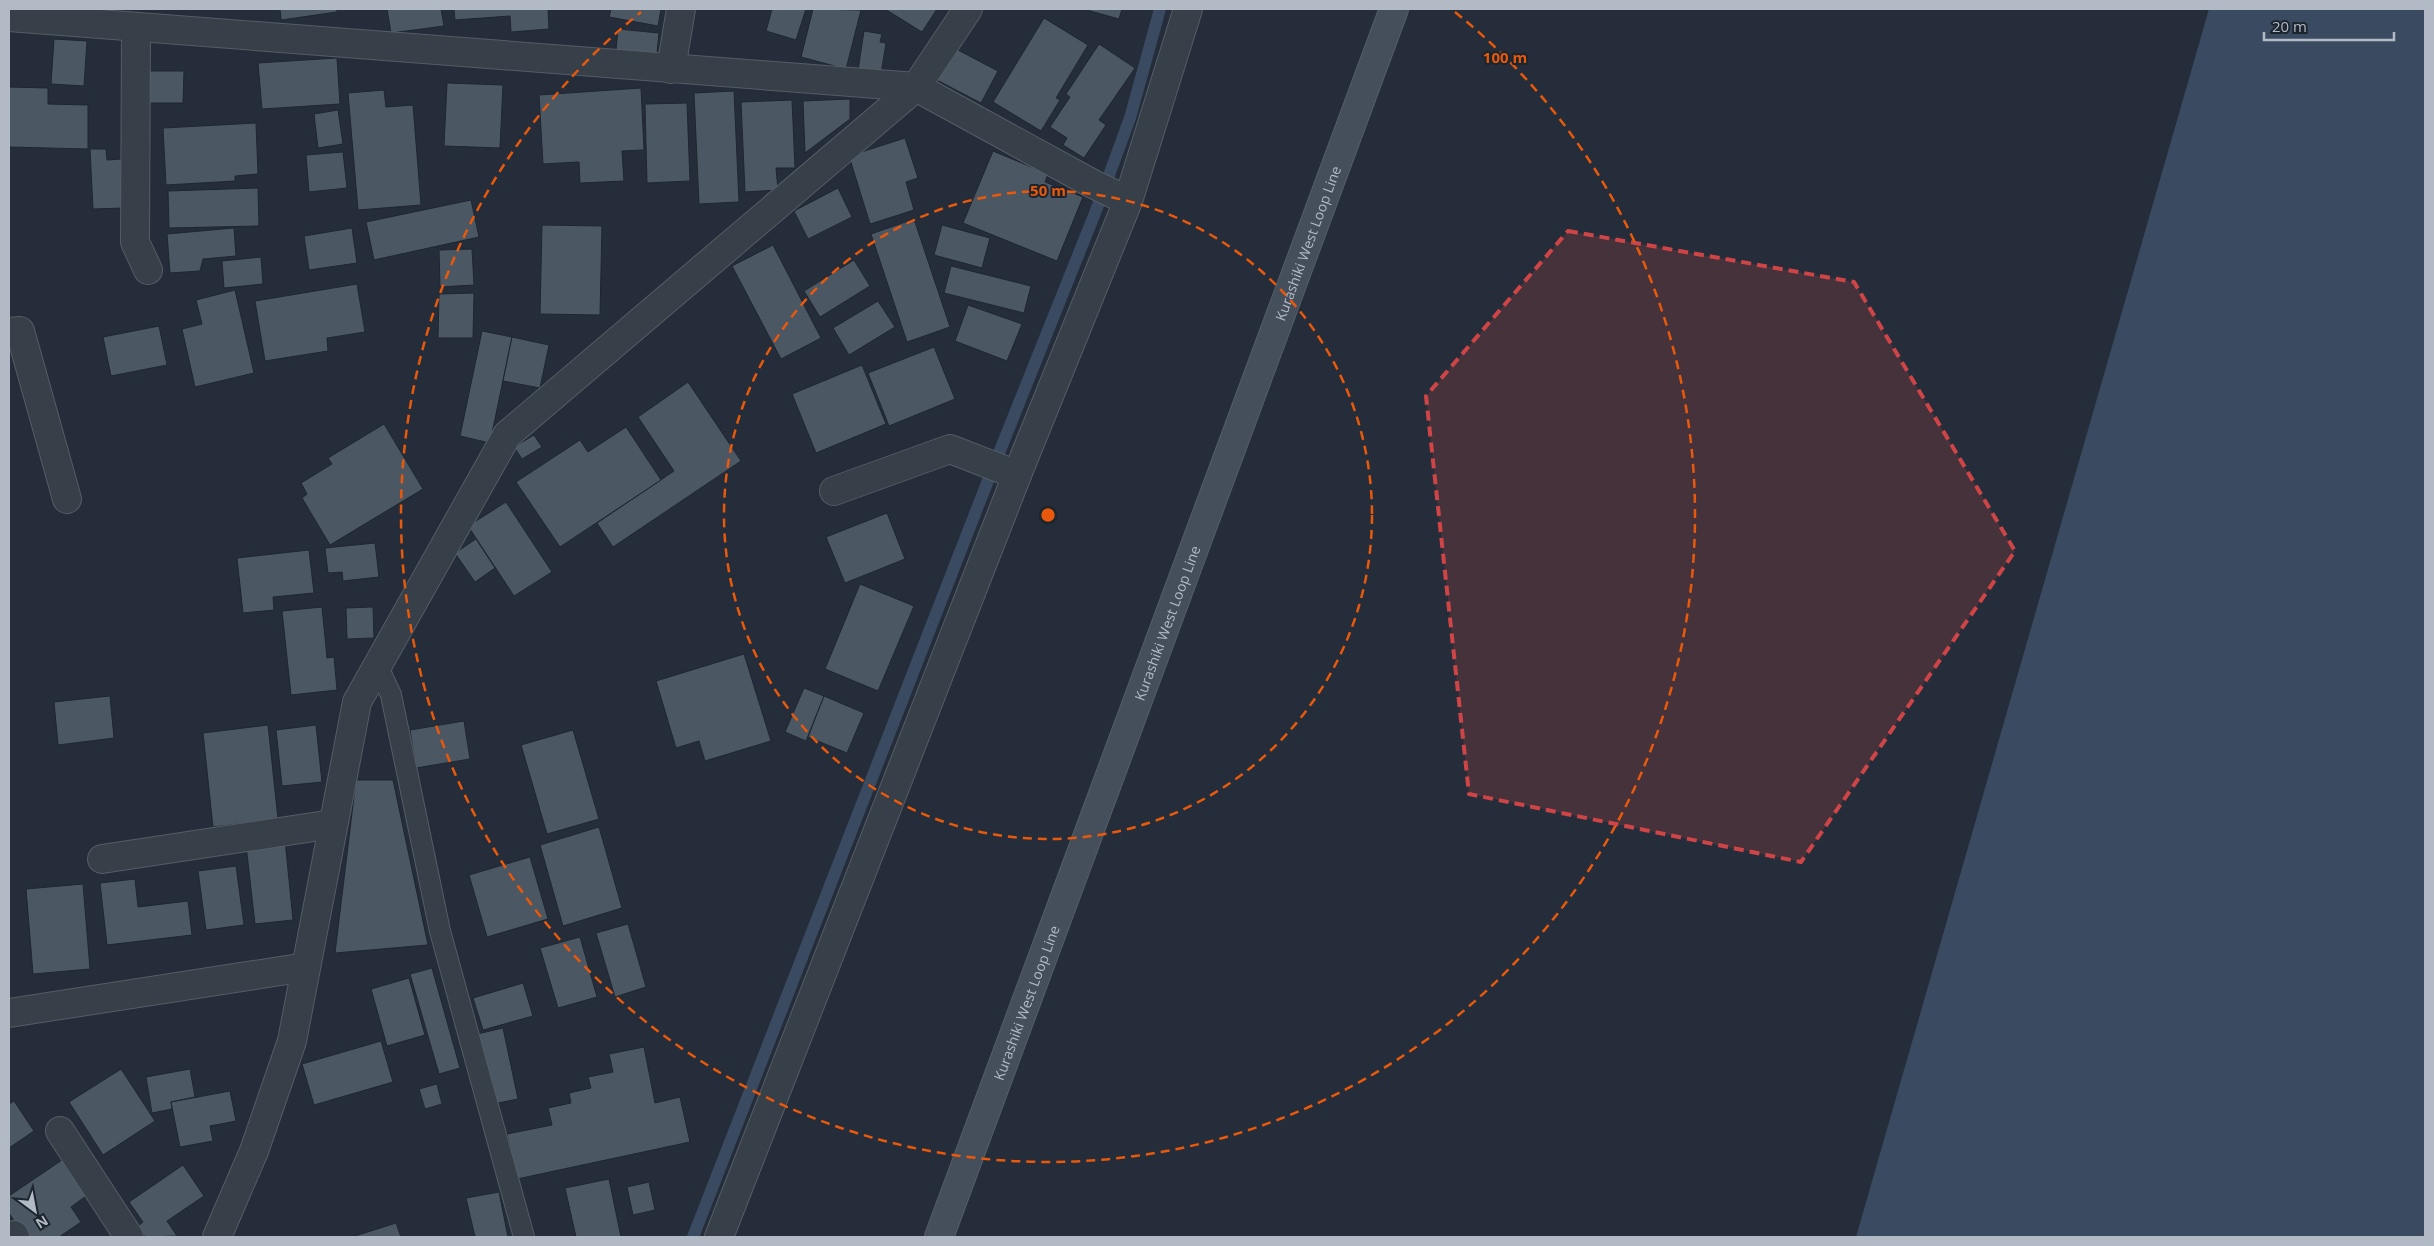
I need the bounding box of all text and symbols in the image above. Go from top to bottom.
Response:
scale bar [2264,10,2394,42]
text: 20 m [2272,16,2307,36]
text: 100 m [1483,47,1527,67]
street label: Kurashiki West Loop Line [1270,163,1345,323]
text: 50 m [1030,180,1066,200]
centre of rings [1039,506,1057,524]
street label: Kurashiki West Loop Line [1129,543,1204,703]
street label: Kurashiki West Loop Line [988,922,1063,1083]
north arrow [10,1186,60,1236]
text: N [32,1211,52,1234]

